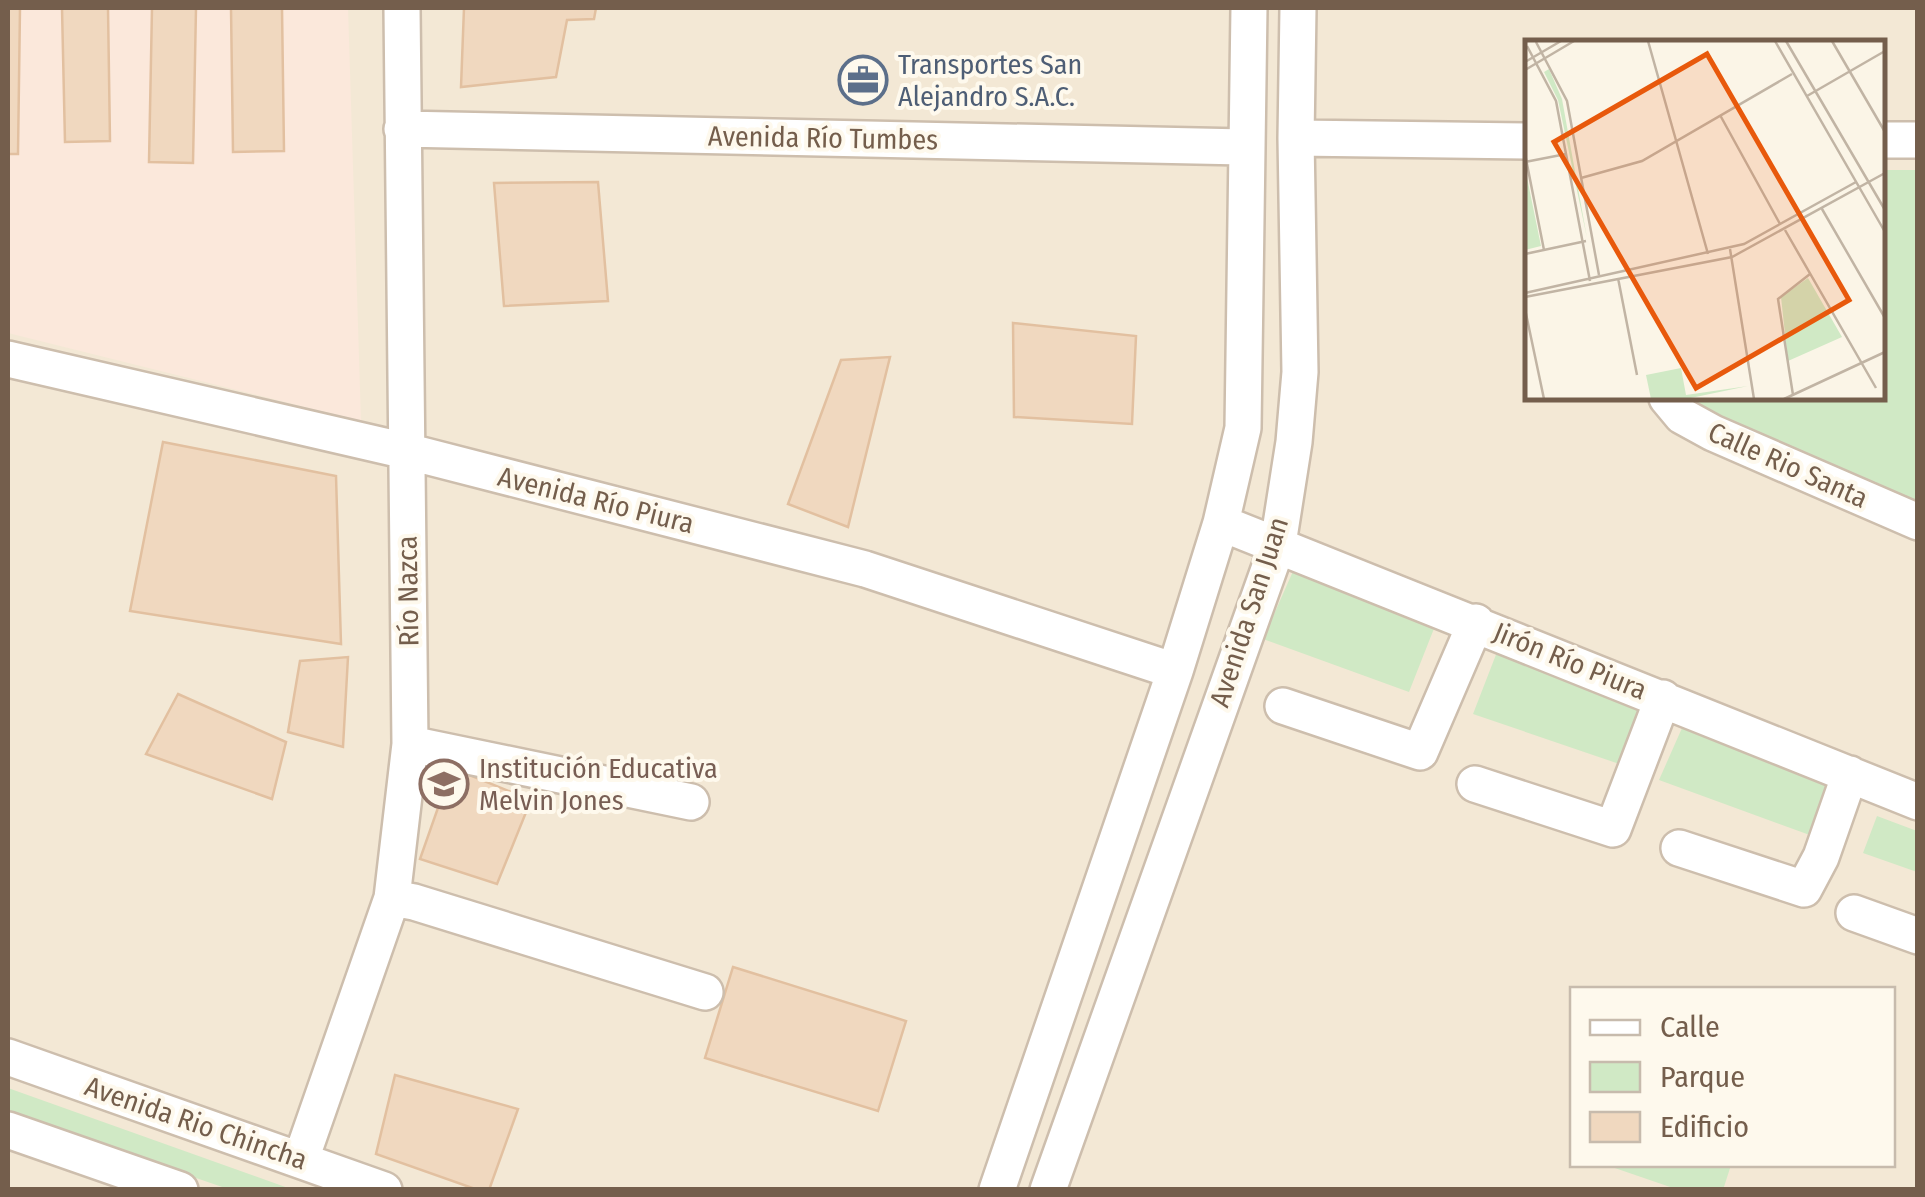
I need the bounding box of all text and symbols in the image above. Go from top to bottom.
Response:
inset map [1525,40,1885,400]
place label: Transportes San Alejandro S.A.C. [898,48,1082,113]
office icon: Transportes San Alejandro S.A.C. [837,54,889,106]
street label: Avenida Río Tumbes [708,119,938,157]
street label: Calle Rio Santa [1703,415,1873,515]
street label: Avenida Río Piura [495,460,697,540]
street label: Avenida San Juan [1203,513,1295,711]
street label: Río Nazca [391,535,425,647]
street label: Jirón Río Piura [1489,615,1651,707]
place label: Institución Educativa Melvin Jones [479,752,718,817]
school or university icon: Institución Educativa Melvin Jones [418,758,470,810]
legend [1570,987,1895,1167]
text: Calle [1660,1009,1720,1045]
text: Parque [1660,1059,1745,1095]
street label: Avenida Rio Chincha [81,1070,311,1176]
text: Edificio [1660,1109,1749,1145]

